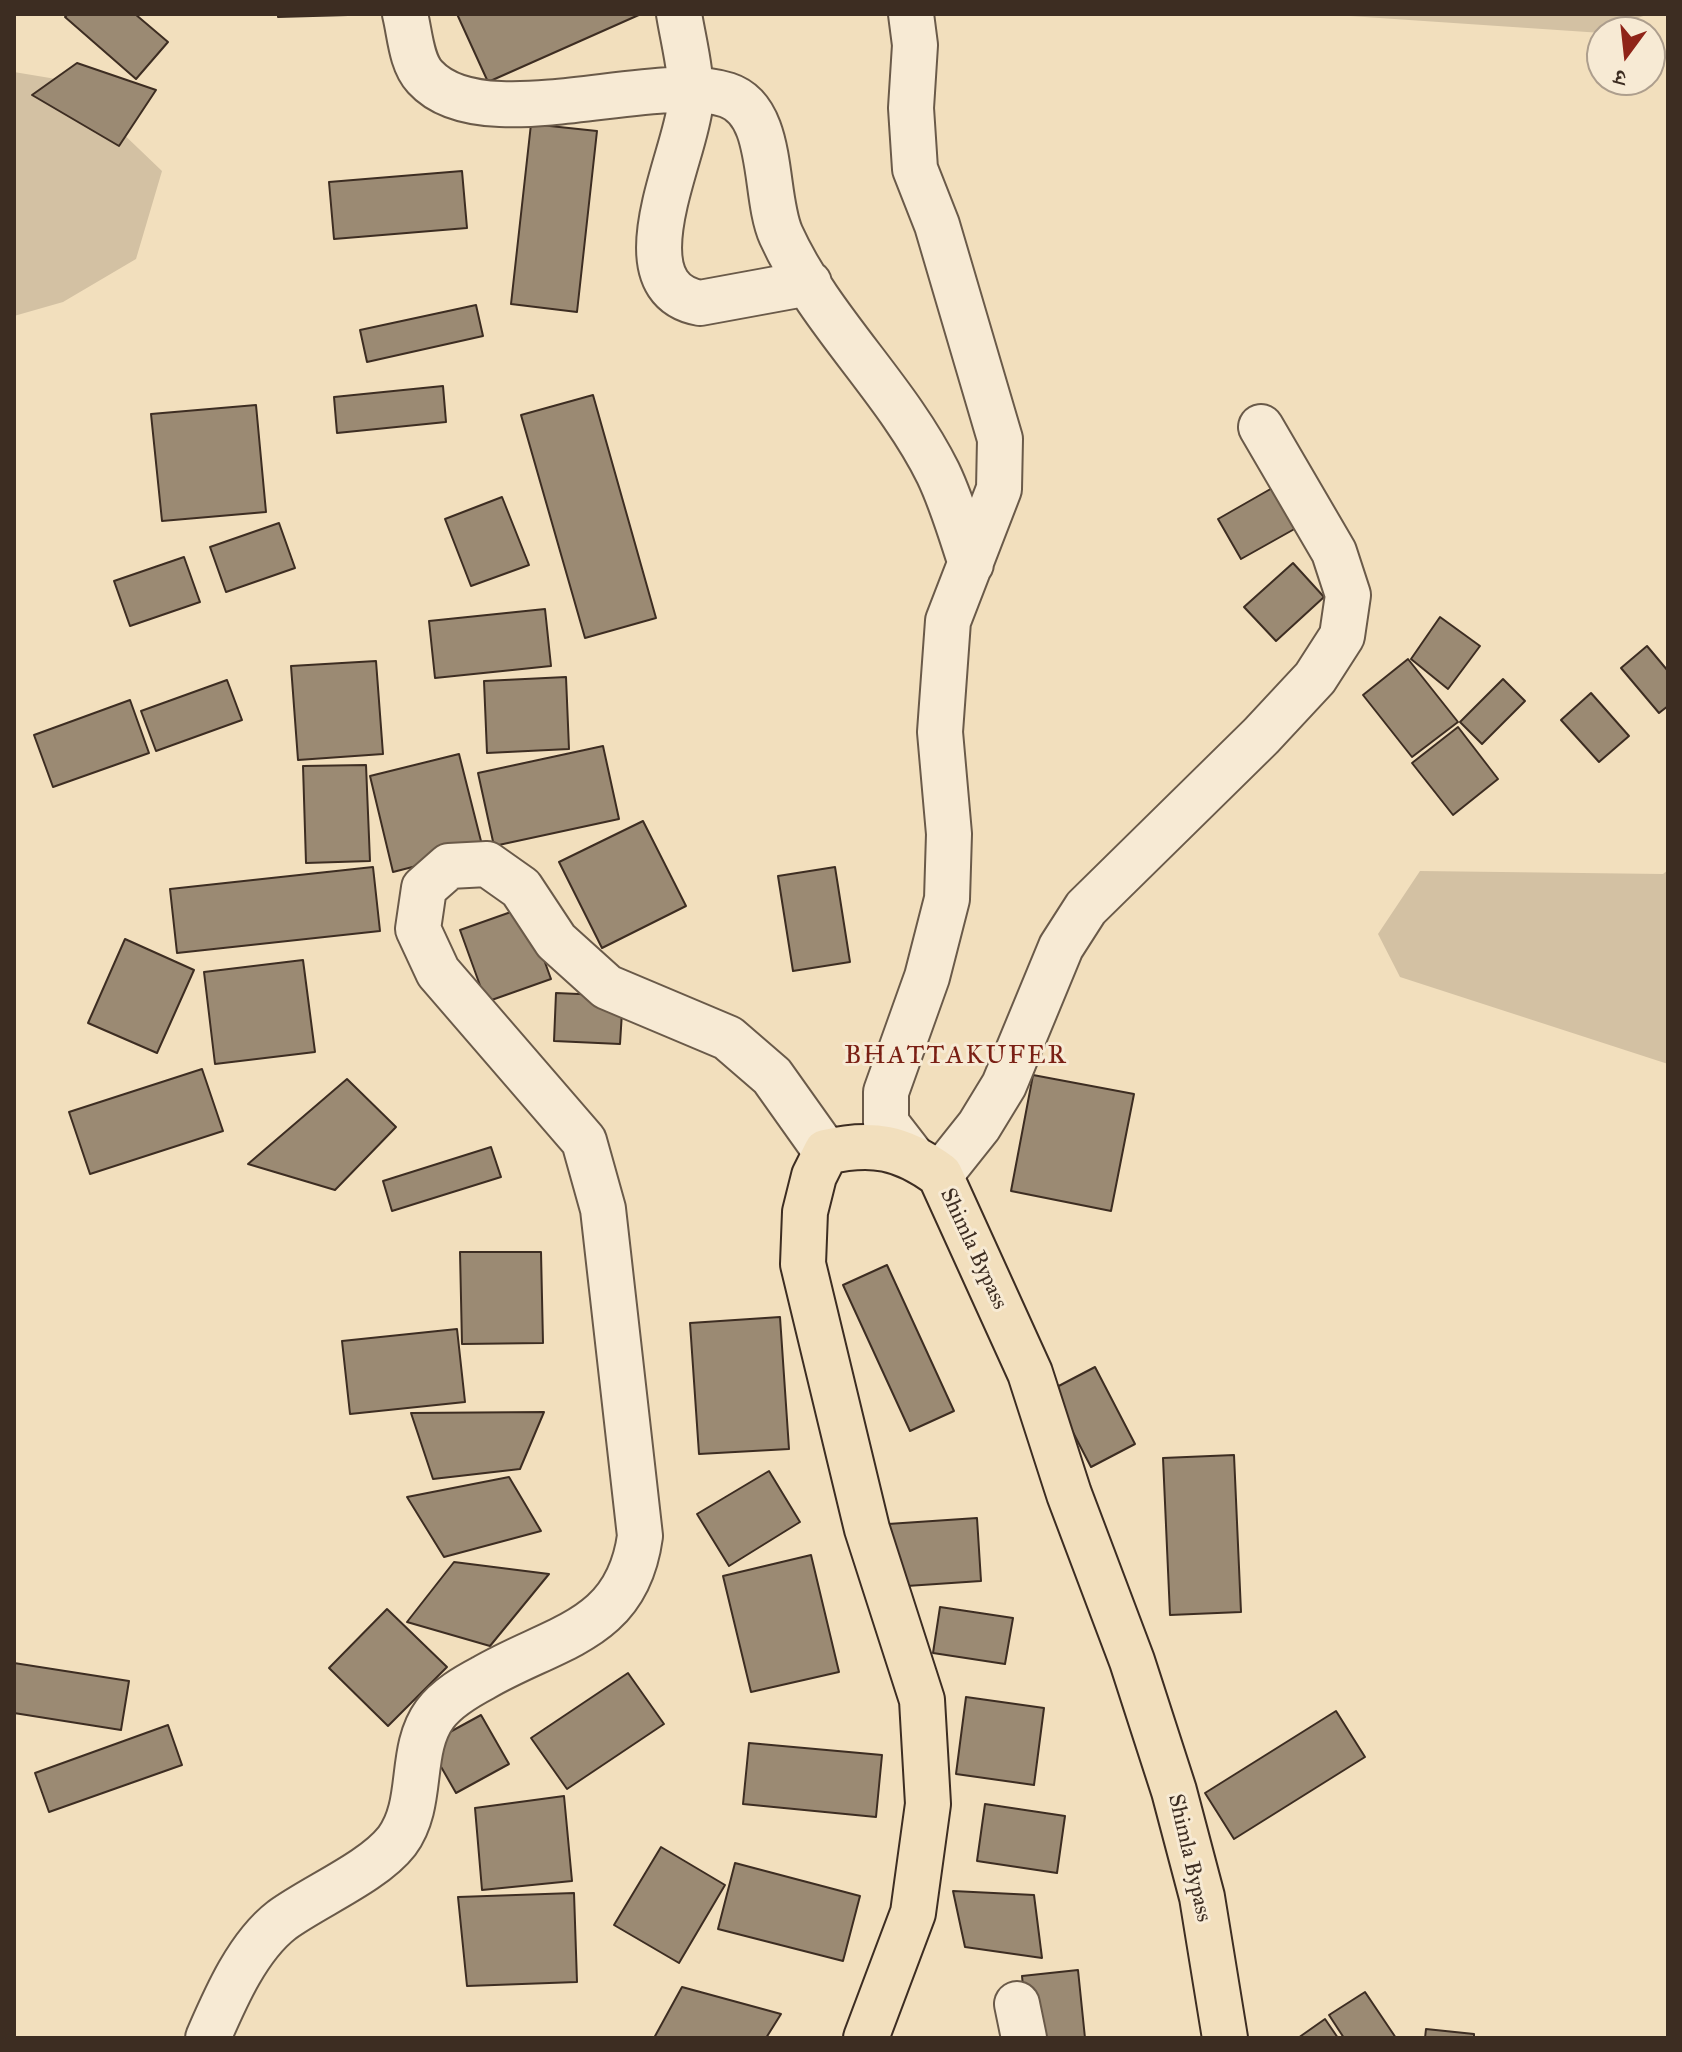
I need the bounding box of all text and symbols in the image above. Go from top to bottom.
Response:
north arrow [1586,16,1666,96]
text: उ [1611,63,1629,92]
district label: BHATTAKUFER [844,1041,1068,1073]
street label: Shimla Bypass [933,1184,1013,1314]
street label: Shimla Bypass [1161,1791,1217,1925]

